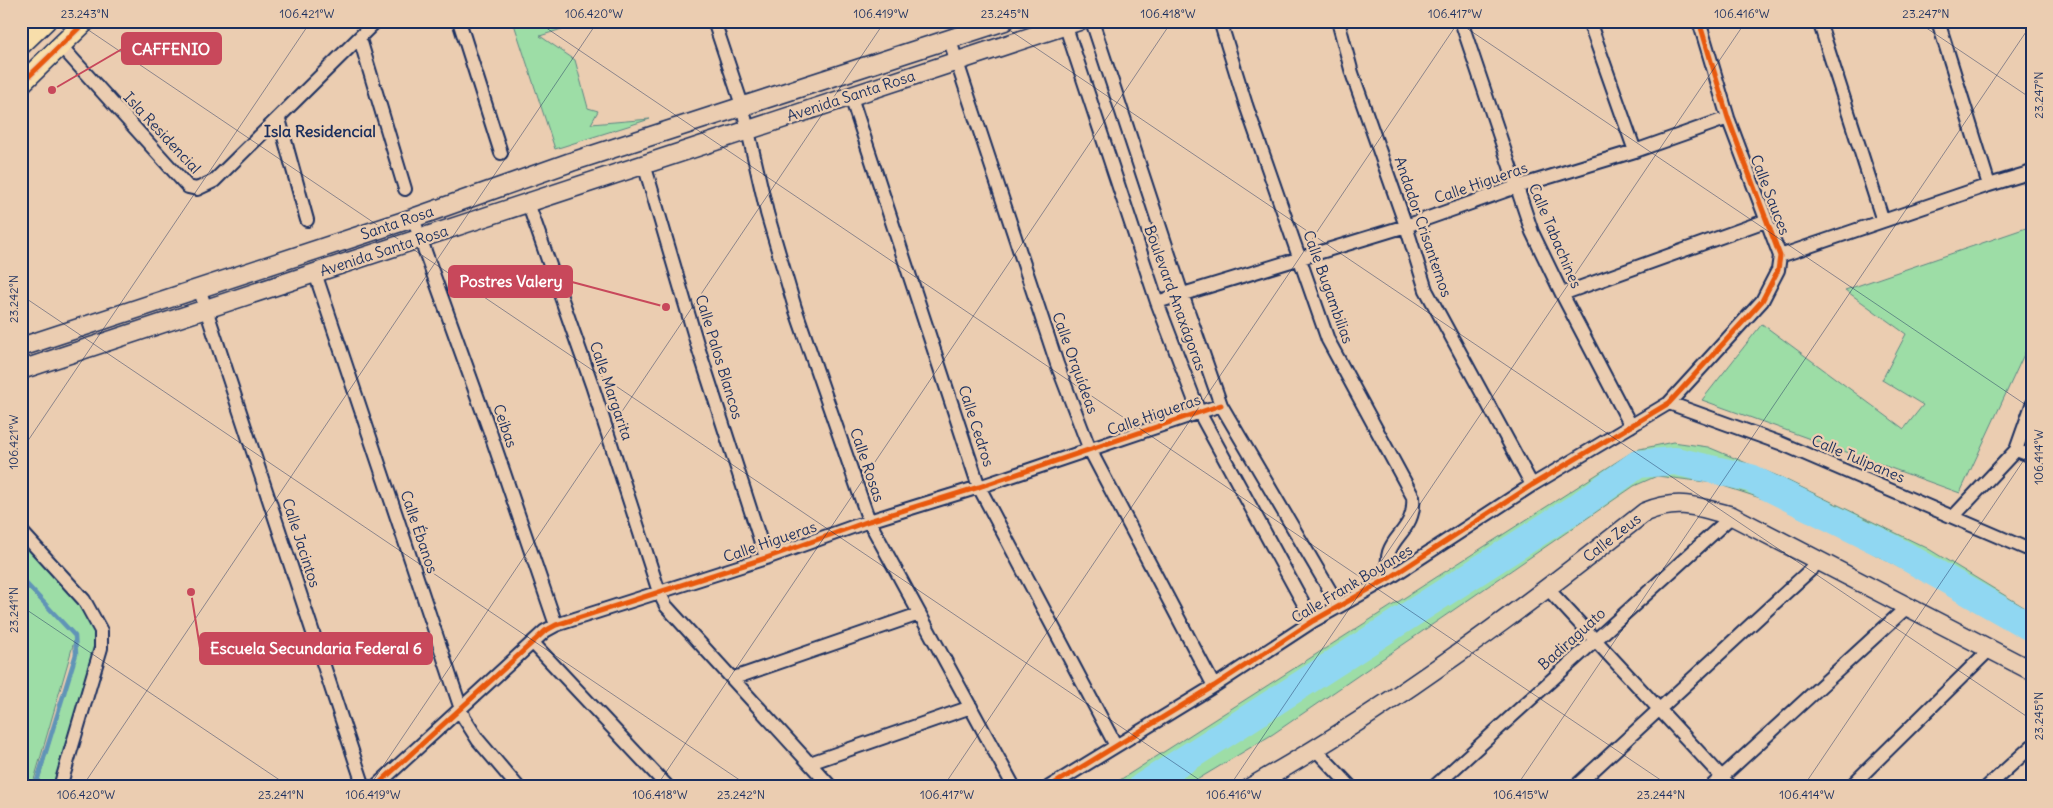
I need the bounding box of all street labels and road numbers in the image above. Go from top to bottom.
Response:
street label: Avenida Santa Rosa [784,66,918,125]
street label: Isla Residencial [120,88,205,177]
street label: Calle Sauces [1746,152,1795,238]
street label: Andador Crisantemos [1391,154,1456,300]
street label: Calle Higueras [1432,158,1530,207]
street label: Calle Tabachines [1525,180,1586,291]
street label: Santa Rosa [358,201,436,244]
street label: Avenida Santa Rosa [317,221,451,280]
street label: Boulevard Anaxágoras [1140,223,1211,373]
street label: Calle Bugambilias [1299,228,1358,346]
street label: Calle Palos Blancos [691,292,748,422]
street label: Calle Orquídeas [1048,309,1103,416]
street label: Calle Margarita [586,339,637,443]
street label: Calle Cedros [954,383,999,469]
street label: Calle Higueras [1105,390,1203,439]
street label: Ceibas [489,402,522,450]
street label: Calle Rosas [846,425,889,504]
street label: Calle Tulipanes [1809,430,1908,487]
street label: Calle Ébanos [396,488,443,576]
street label: Calle Jacintos [278,496,325,590]
street label: Calle Zeus [1579,509,1645,566]
street label: Calle Higueras [721,517,819,566]
street label: Calle Frank Boyanes [1288,540,1416,627]
street label: Badiraguato [1534,603,1609,674]

